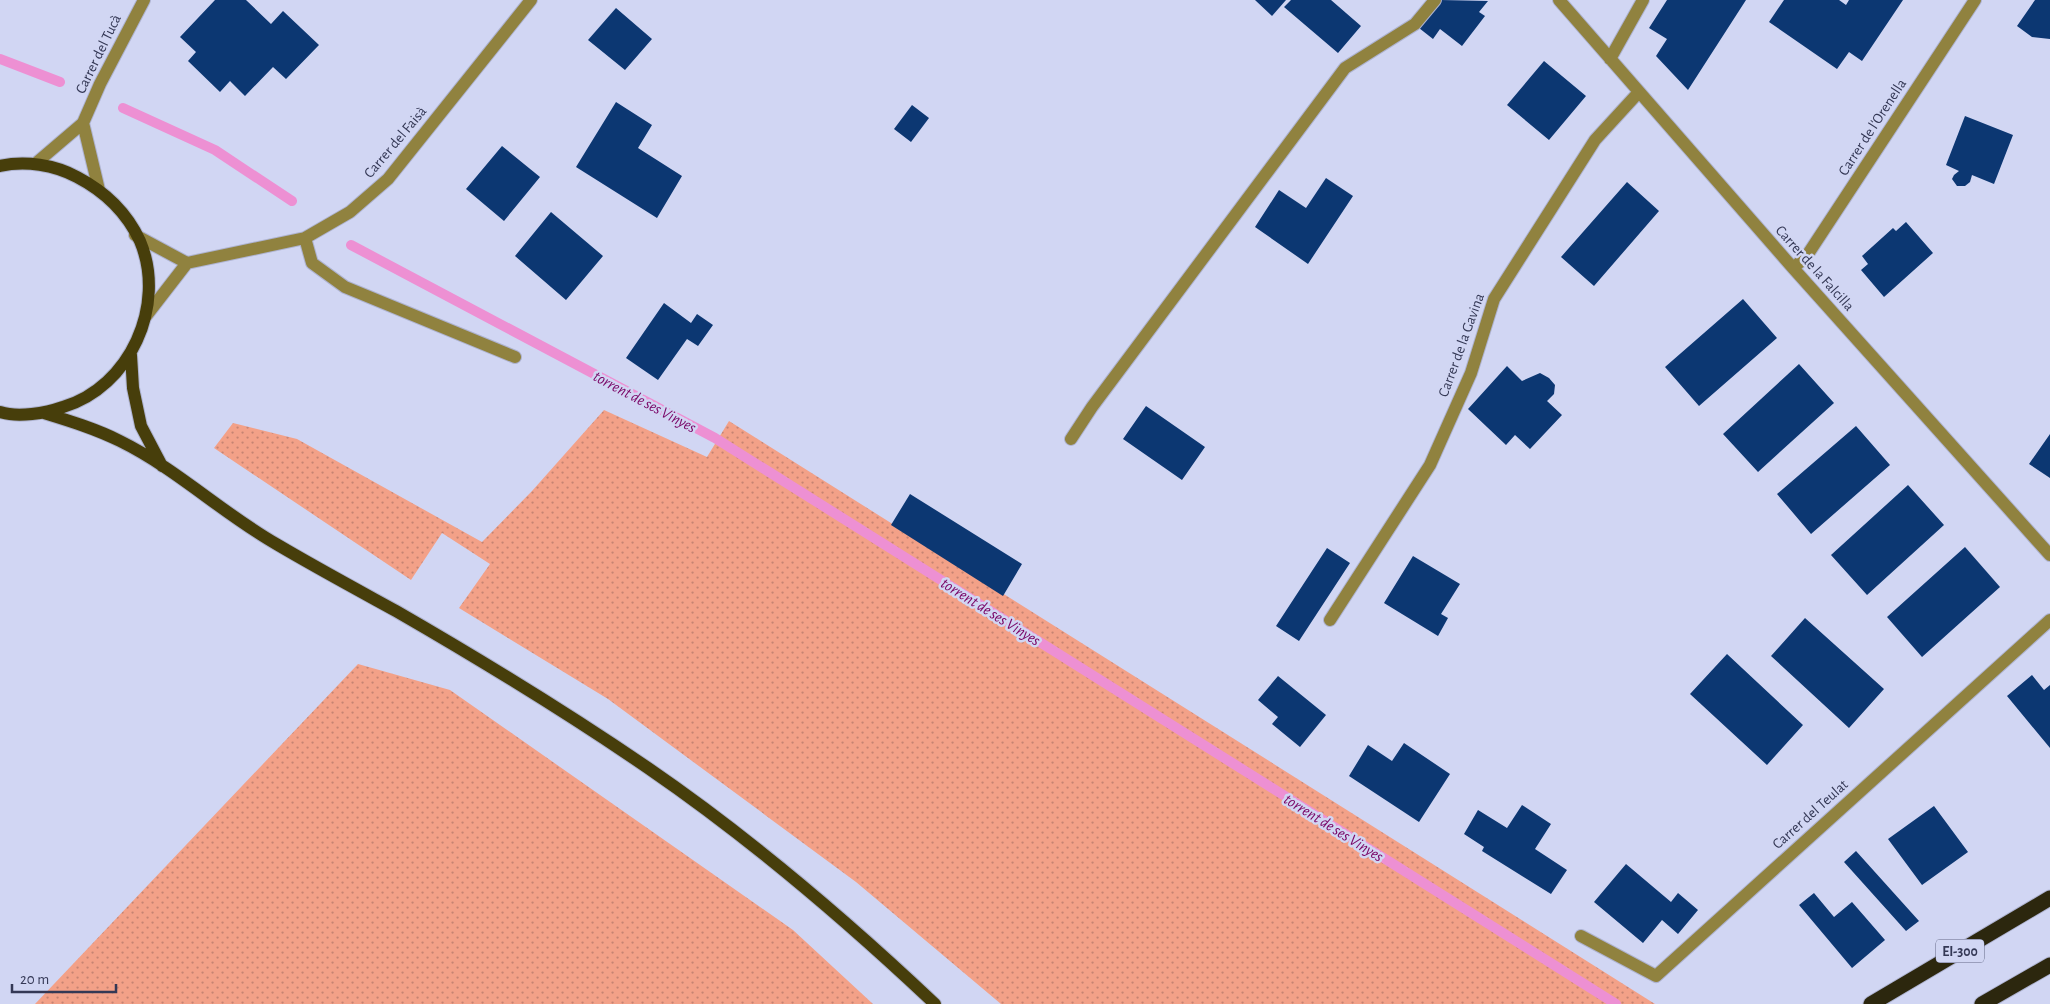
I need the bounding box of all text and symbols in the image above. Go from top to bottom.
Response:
street label: Carrer del Tucà [73,12,124,96]
street label: Carrer de l'Orenella [1836,76,1909,178]
street label: Carrer del Faisà [361,104,430,181]
street label: Carrer de la Falcilla [1773,223,1857,314]
street label: Carrer de la Gavina [1436,291,1487,399]
water label: torrent de ses Vinyes [590,368,699,436]
water label: torrent de ses Vinyes [938,575,1043,649]
street label: Carrer del Teulat [1770,777,1851,852]
water label: torrent de ses Vinyes [1281,791,1386,865]
road number: EI-300 [1936,939,1984,962]
scale bar [12,962,116,994]
text: 20 m [20,972,49,987]

